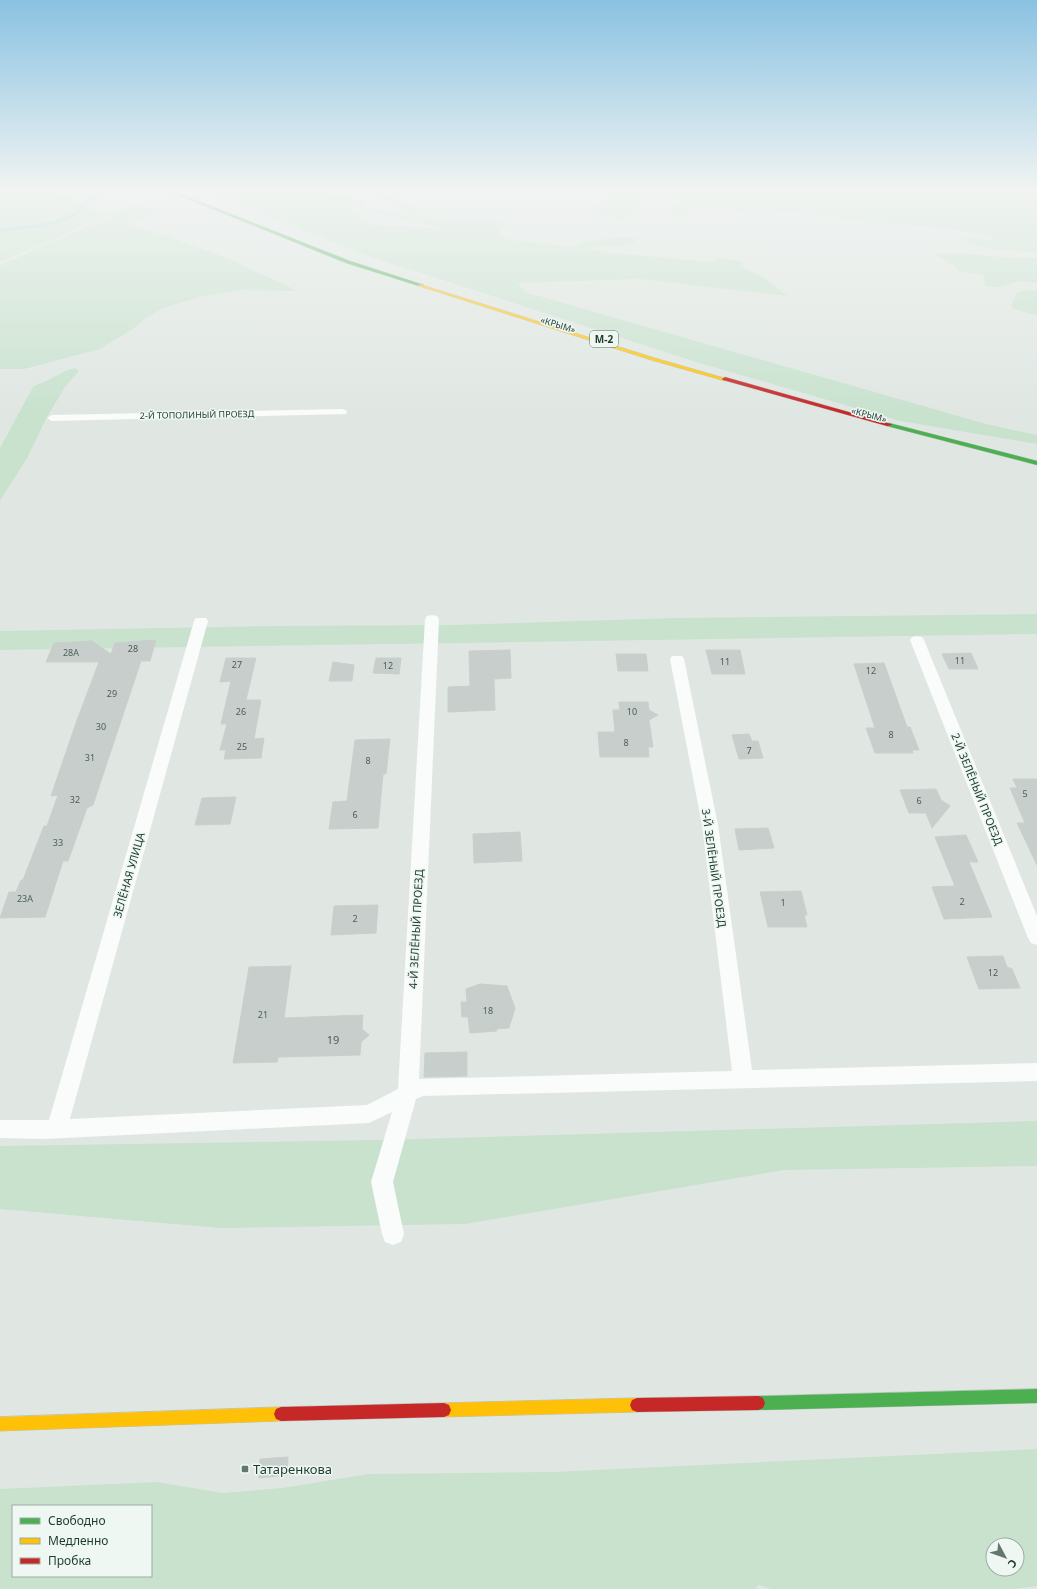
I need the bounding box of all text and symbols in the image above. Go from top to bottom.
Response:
street label: «КРЫМ» [539,313,578,336]
road number: М-2 [590,331,618,347]
street label: «КРЫМ» [850,404,889,426]
street label: 2-Й ТОПОЛИНЫЙ ПРОЕЗД [140,407,255,422]
house number: 28 [128,642,138,655]
house number: 28А [63,646,79,659]
house number: 11 [955,654,965,667]
house number: 11 [720,655,730,668]
house number: 27 [232,658,242,671]
house number: 12 [383,659,393,672]
house number: 12 [866,664,876,677]
house number: 29 [107,687,117,700]
house number: 26 [236,705,246,718]
house number: 10 [627,705,637,718]
house number: 30 [96,720,106,733]
house number: 8 [888,728,894,741]
street label: 2-Й ЗЕЛЁНЫЙ ПРОЕЗД [948,731,1007,847]
house number: 8 [623,736,629,749]
house number: 25 [237,740,247,753]
house number: 7 [746,744,752,757]
house number: 31 [85,751,95,764]
house number: 8 [365,754,371,767]
house number: 5 [1022,787,1028,800]
house number: 32 [70,793,80,806]
house number: 6 [916,794,922,807]
house number: 6 [352,808,358,821]
street label: 3-Й ЗЕЛЁНЫЙ ПРОЕЗД [699,808,730,928]
street label: ЗЕЛЁНАЯ УЛИЦА [109,829,148,919]
house number: 33 [53,836,63,849]
street label: 4-Й ЗЕЛЁНЫЙ ПРОЕЗД [405,869,426,989]
house number: 23А [17,892,33,905]
house number: 2 [959,895,965,908]
house number: 1 [780,896,786,909]
house number: 2 [352,912,358,925]
house number: 12 [988,966,998,979]
house number: 18 [483,1004,493,1017]
house number: 21 [258,1008,268,1021]
house number: 19 [327,1032,339,1047]
place label: Татаренкова [253,1460,332,1478]
marker: Татаренкова [240,1464,250,1474]
legend [12,1505,152,1577]
text: Свободно [48,1512,106,1529]
text: Медленно [48,1532,108,1549]
north arrow [985,1537,1025,1577]
text: Пробка [48,1552,91,1569]
text: С [1005,1556,1021,1571]

